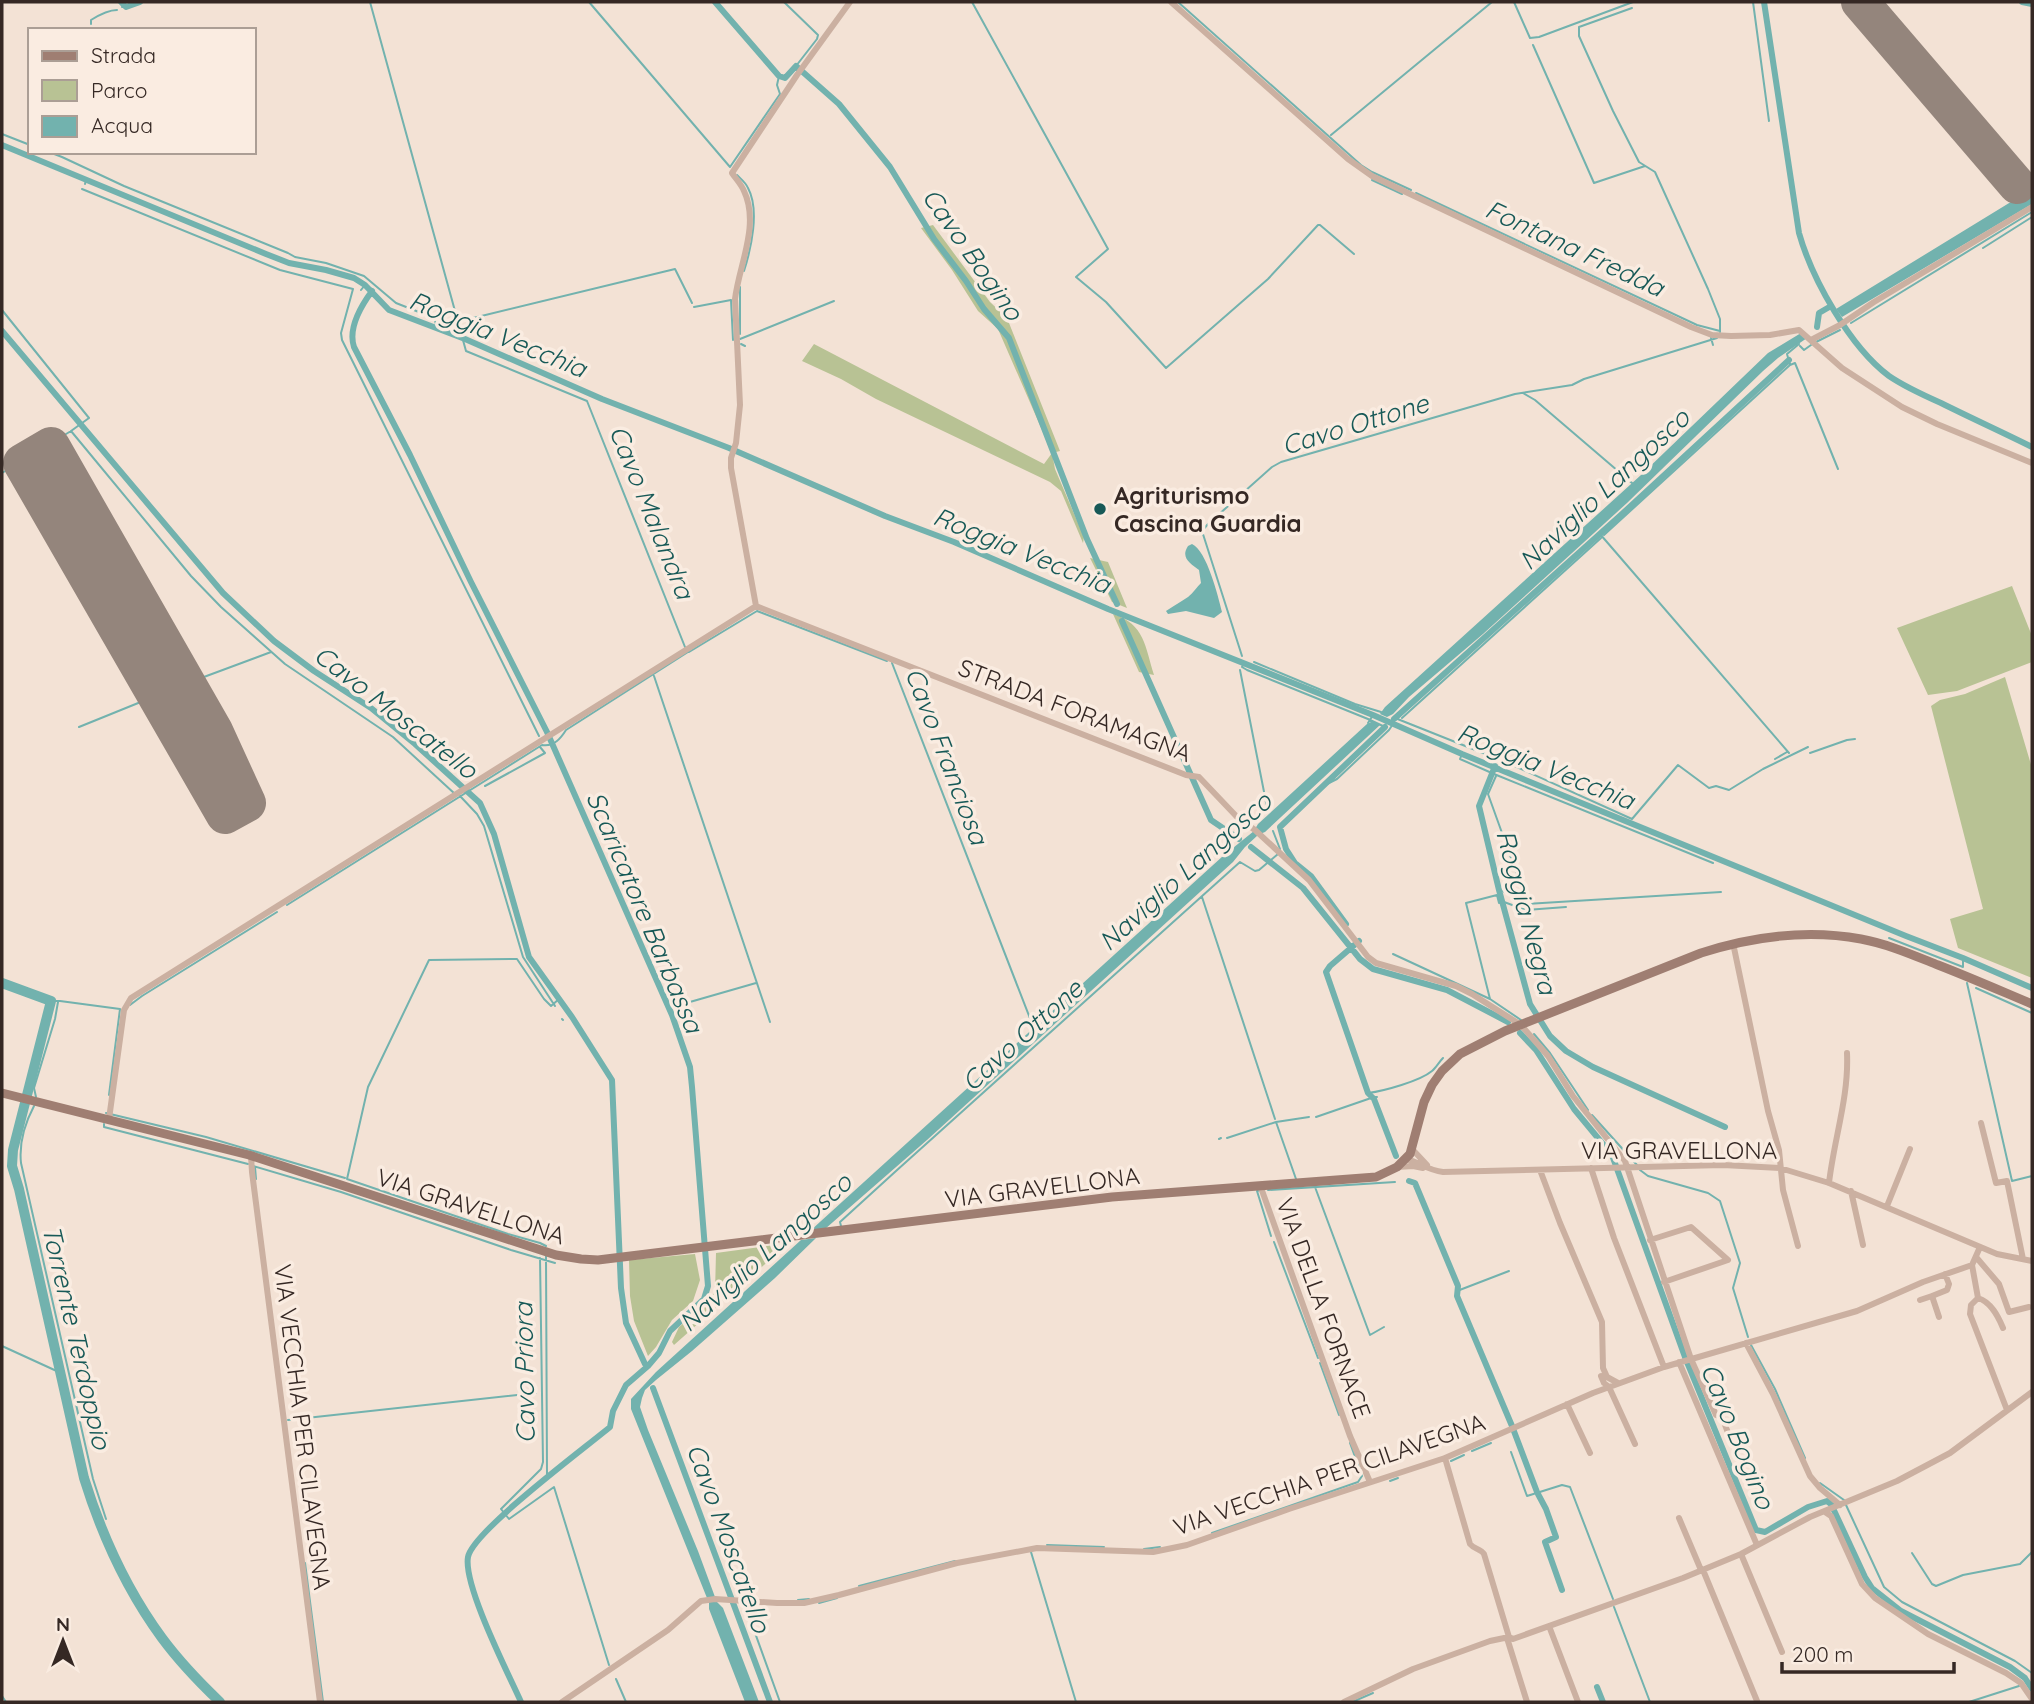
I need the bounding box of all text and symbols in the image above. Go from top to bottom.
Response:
legend [28,28,256,154]
text: Strada [91,42,156,68]
text: Parco [91,77,147,103]
text: Acqua [91,112,153,138]
water label: Cavo Bogino [915,181,1031,328]
water label: Fontana Fredda [1480,192,1671,304]
water label: Roggia Vecchia [405,283,593,385]
water label: Cavo Ottone [1278,386,1434,462]
water label: Naviglio Langosco [1512,400,1697,577]
water label: Cavo Malandra [602,420,702,605]
place label: Agriturismo Cascina Guardia [1114,480,1302,538]
water label: Roggia Vecchia [929,499,1117,601]
marker: Agriturismo Cascina Guardia [1092,501,1108,517]
water label: Cavo Moscatello [308,638,485,787]
street label: STRADA FORAMAGNA [954,652,1196,768]
water label: Cavo Franciosa [898,663,996,850]
water label: Roggia Vecchia [1453,715,1641,817]
water label: Naviglio Langosco [1092,784,1279,957]
water label: Scaricatore Barbassa [579,786,711,1039]
water label: Roggia Negra [1489,826,1565,999]
water label: Cavo Ottone [955,971,1090,1098]
street label: VIA GRAVELLONA [1581,1135,1777,1165]
street label: VIA GRAVELLONA [943,1160,1141,1214]
street label: VIA GRAVELLONA [373,1161,569,1251]
water label: Naviglio Langosco [672,1165,859,1338]
street label: VIA DELLA FORNACE [1270,1194,1378,1422]
water label: Torrente Terdoppio [35,1222,119,1453]
street label: VIA VECCHIA PER CILAVEGNA [268,1262,338,1592]
water label: Cavo Priora [506,1301,542,1444]
water label: Cavo Bogino [1694,1358,1783,1515]
street label: VIA VECCHIA PER CILAVEGNA [1169,1406,1489,1542]
water label: Cavo Moscatello [680,1439,779,1638]
north arrow [28,1606,98,1676]
text: N [56,1612,70,1636]
scale bar [1782,1630,1954,1674]
text: 200 m [1792,1641,1854,1667]

